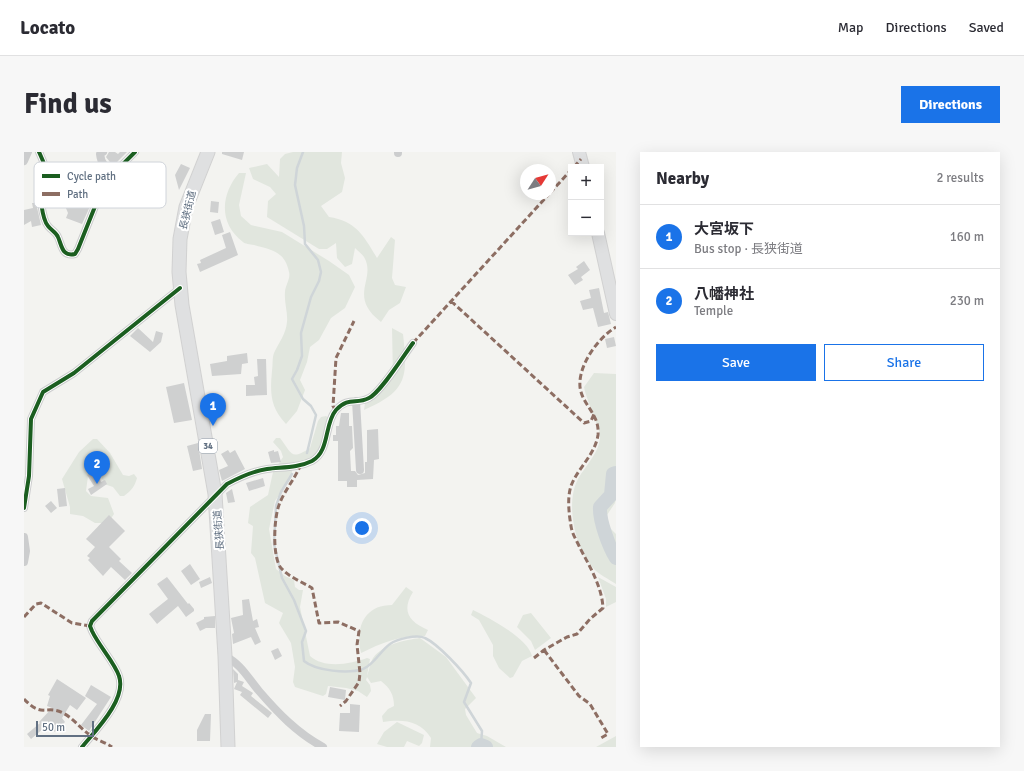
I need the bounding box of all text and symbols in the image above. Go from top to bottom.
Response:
text: Locato [20,16,75,40]
text: Map [838,19,864,36]
text: Directions [886,19,947,36]
text: Saved [969,19,1004,36]
button: Directions [901,86,1000,123]
text: Find us [24,87,112,121]
legend [34,162,166,208]
north arrow [520,164,556,200]
map controls [568,164,604,236]
button: + [568,164,604,200]
text: Nearby [656,168,709,189]
text: Cycle path [67,170,116,183]
text: 2 results [936,170,984,186]
text: Path [67,188,88,201]
street label: 長狭街道 [177,189,199,231]
button: − [568,200,604,236]
text: 大宮坂下 [694,220,754,238]
text: 1 [665,229,673,245]
text: 160 m [950,229,984,245]
text: Bus stop · 長狭街道 [694,241,803,257]
text: 八幡神社 [694,285,754,303]
text: 2 [665,293,673,309]
text: 230 m [950,293,984,309]
text: Temple [694,303,733,319]
button: Save [656,344,816,381]
button: Share [824,344,984,381]
pin: 1 [200,393,226,426]
road number: 34 [199,439,217,453]
pin: 2 [84,451,110,484]
street label: 長狭街道 [212,510,226,550]
your location [352,518,372,538]
scale bar [36,719,94,738]
text: 50 m [42,721,65,734]

